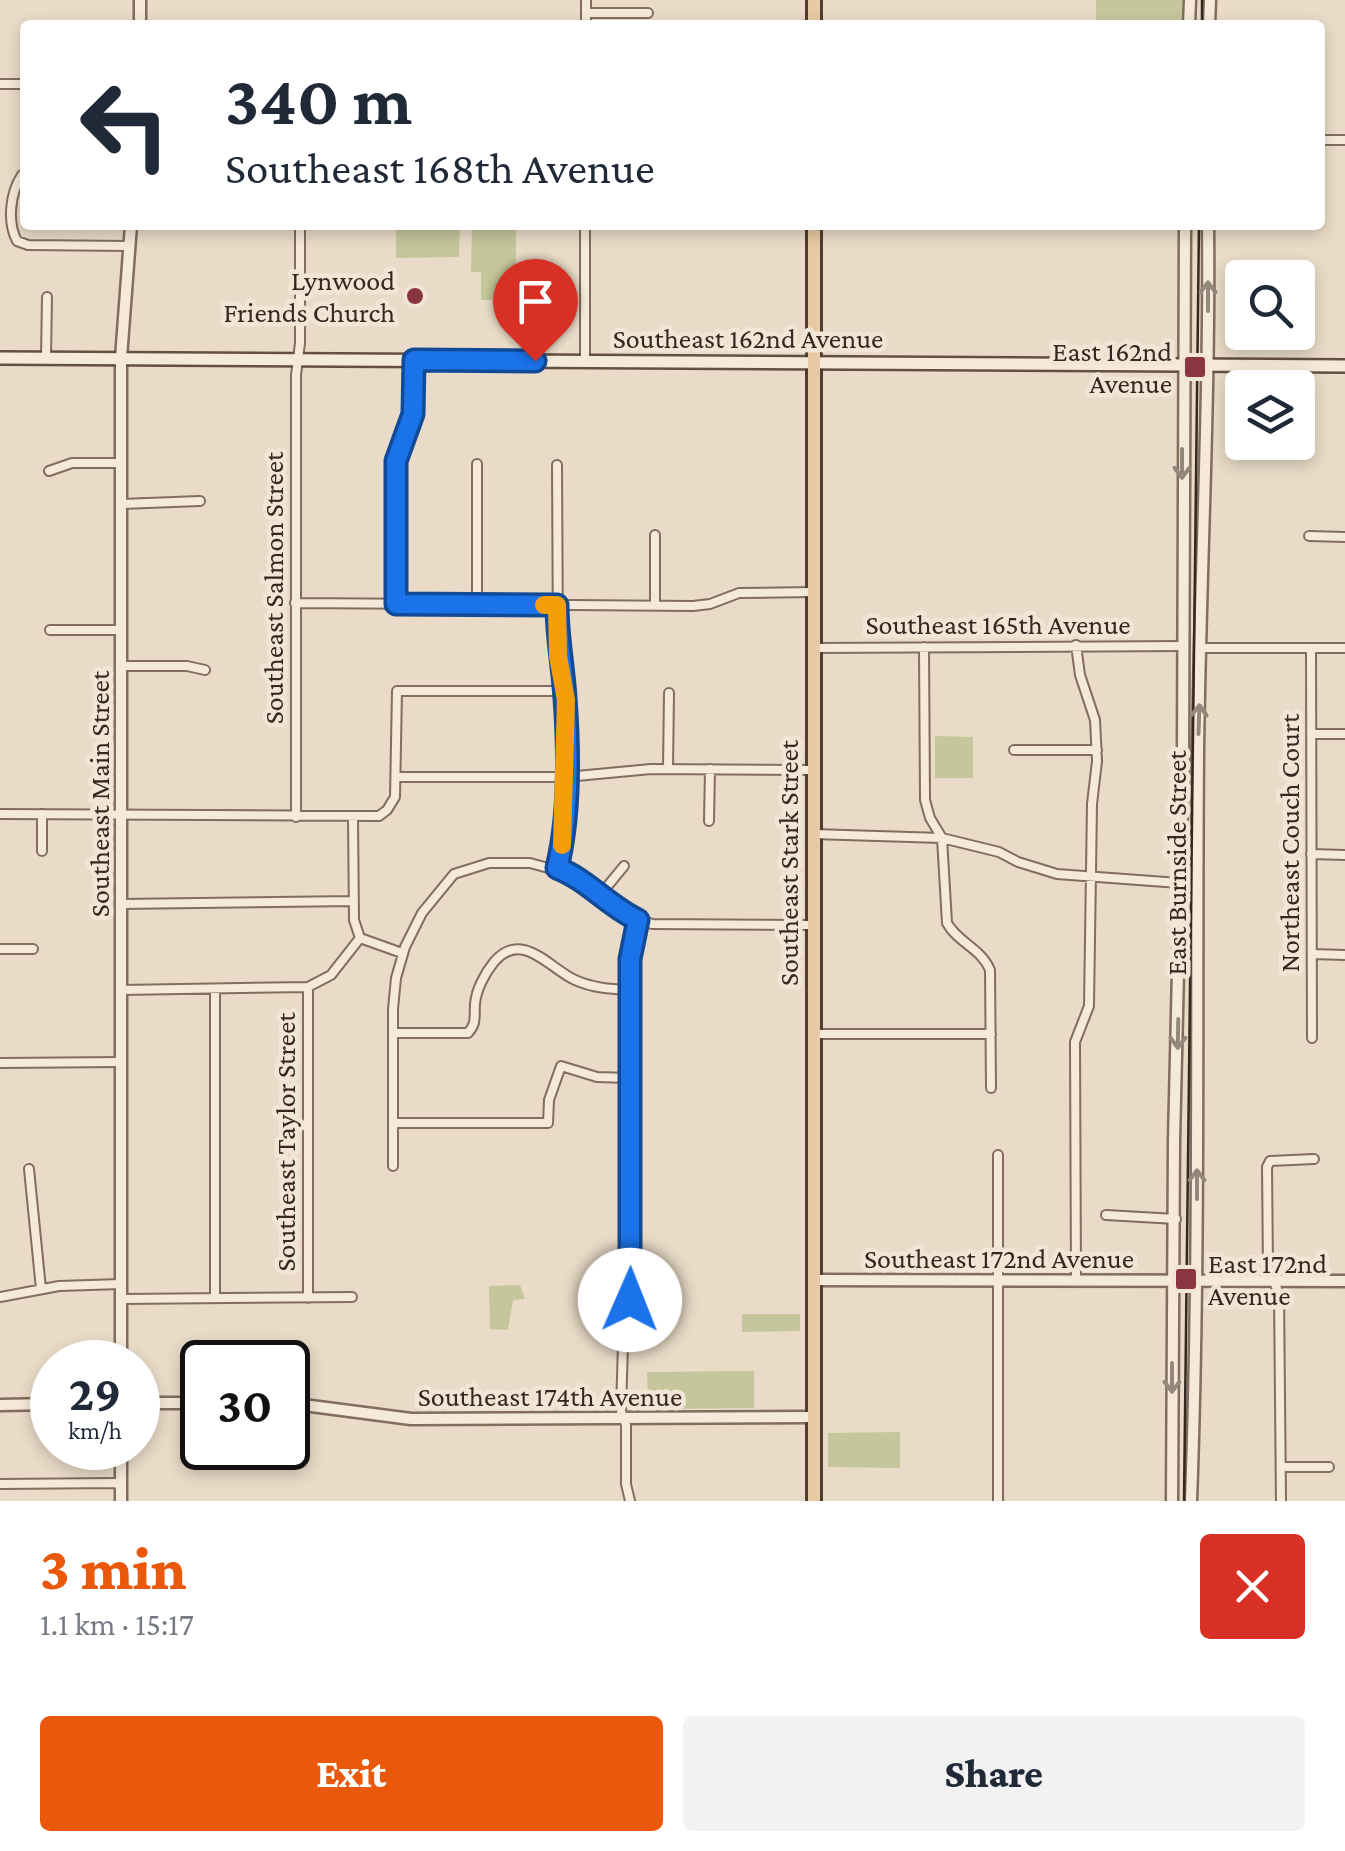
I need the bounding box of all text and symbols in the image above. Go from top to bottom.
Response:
icon: left [60,60,190,190]
text: 340 m [225,61,412,139]
text: Southeast 168th Avenue [225,143,655,193]
pin [493,259,578,362]
map controls [1225,260,1315,460]
button: search [1225,260,1315,350]
place label: Lynwood Friends Church [223,265,395,328]
icon: arrive [508,274,563,329]
one-way arrow [1198,280,1218,312]
marker: Lynwood Friends Church [404,285,426,307]
street label: Southeast 162nd Avenue [613,323,883,354]
place label: East 162nd Avenue [1052,336,1172,399]
marker: East 162nd Avenue [1182,354,1208,380]
button: layers [1225,370,1315,460]
one-way arrow [1172,446,1192,479]
street label: Southeast Salmon Street [258,451,289,724]
street label: Southeast 165th Avenue [865,609,1131,640]
street label: Southeast Main Street [84,670,115,917]
one-way arrow [1190,703,1209,735]
street label: Northeast Couch Court [1274,713,1305,972]
street label: Southeast Stark Street [773,739,804,986]
street label: East Burnside Street [1161,750,1192,976]
street label: Southeast Taylor Street [270,1012,301,1271]
one-way arrow [1168,1017,1187,1049]
one-way arrow [1188,1168,1207,1200]
street label: Southeast 172nd Avenue [864,1243,1134,1274]
position arrow [578,1248,682,1352]
place label: East 172nd Avenue [1208,1248,1327,1311]
marker: East 172nd Avenue [1173,1266,1199,1292]
speed limit sign: 30 [180,1340,310,1470]
one-way arrow [1162,1362,1182,1394]
text: 29 [69,1365,121,1421]
street label: Southeast 174th Avenue [418,1381,682,1412]
text: km/h [68,1417,122,1444]
button: close [1200,1534,1305,1639]
text: 3 min [40,1535,186,1602]
text: 1.1 km · 15:17 [40,1606,194,1642]
button: Exit [40,1716,663,1831]
button: Share [683,1716,1305,1831]

